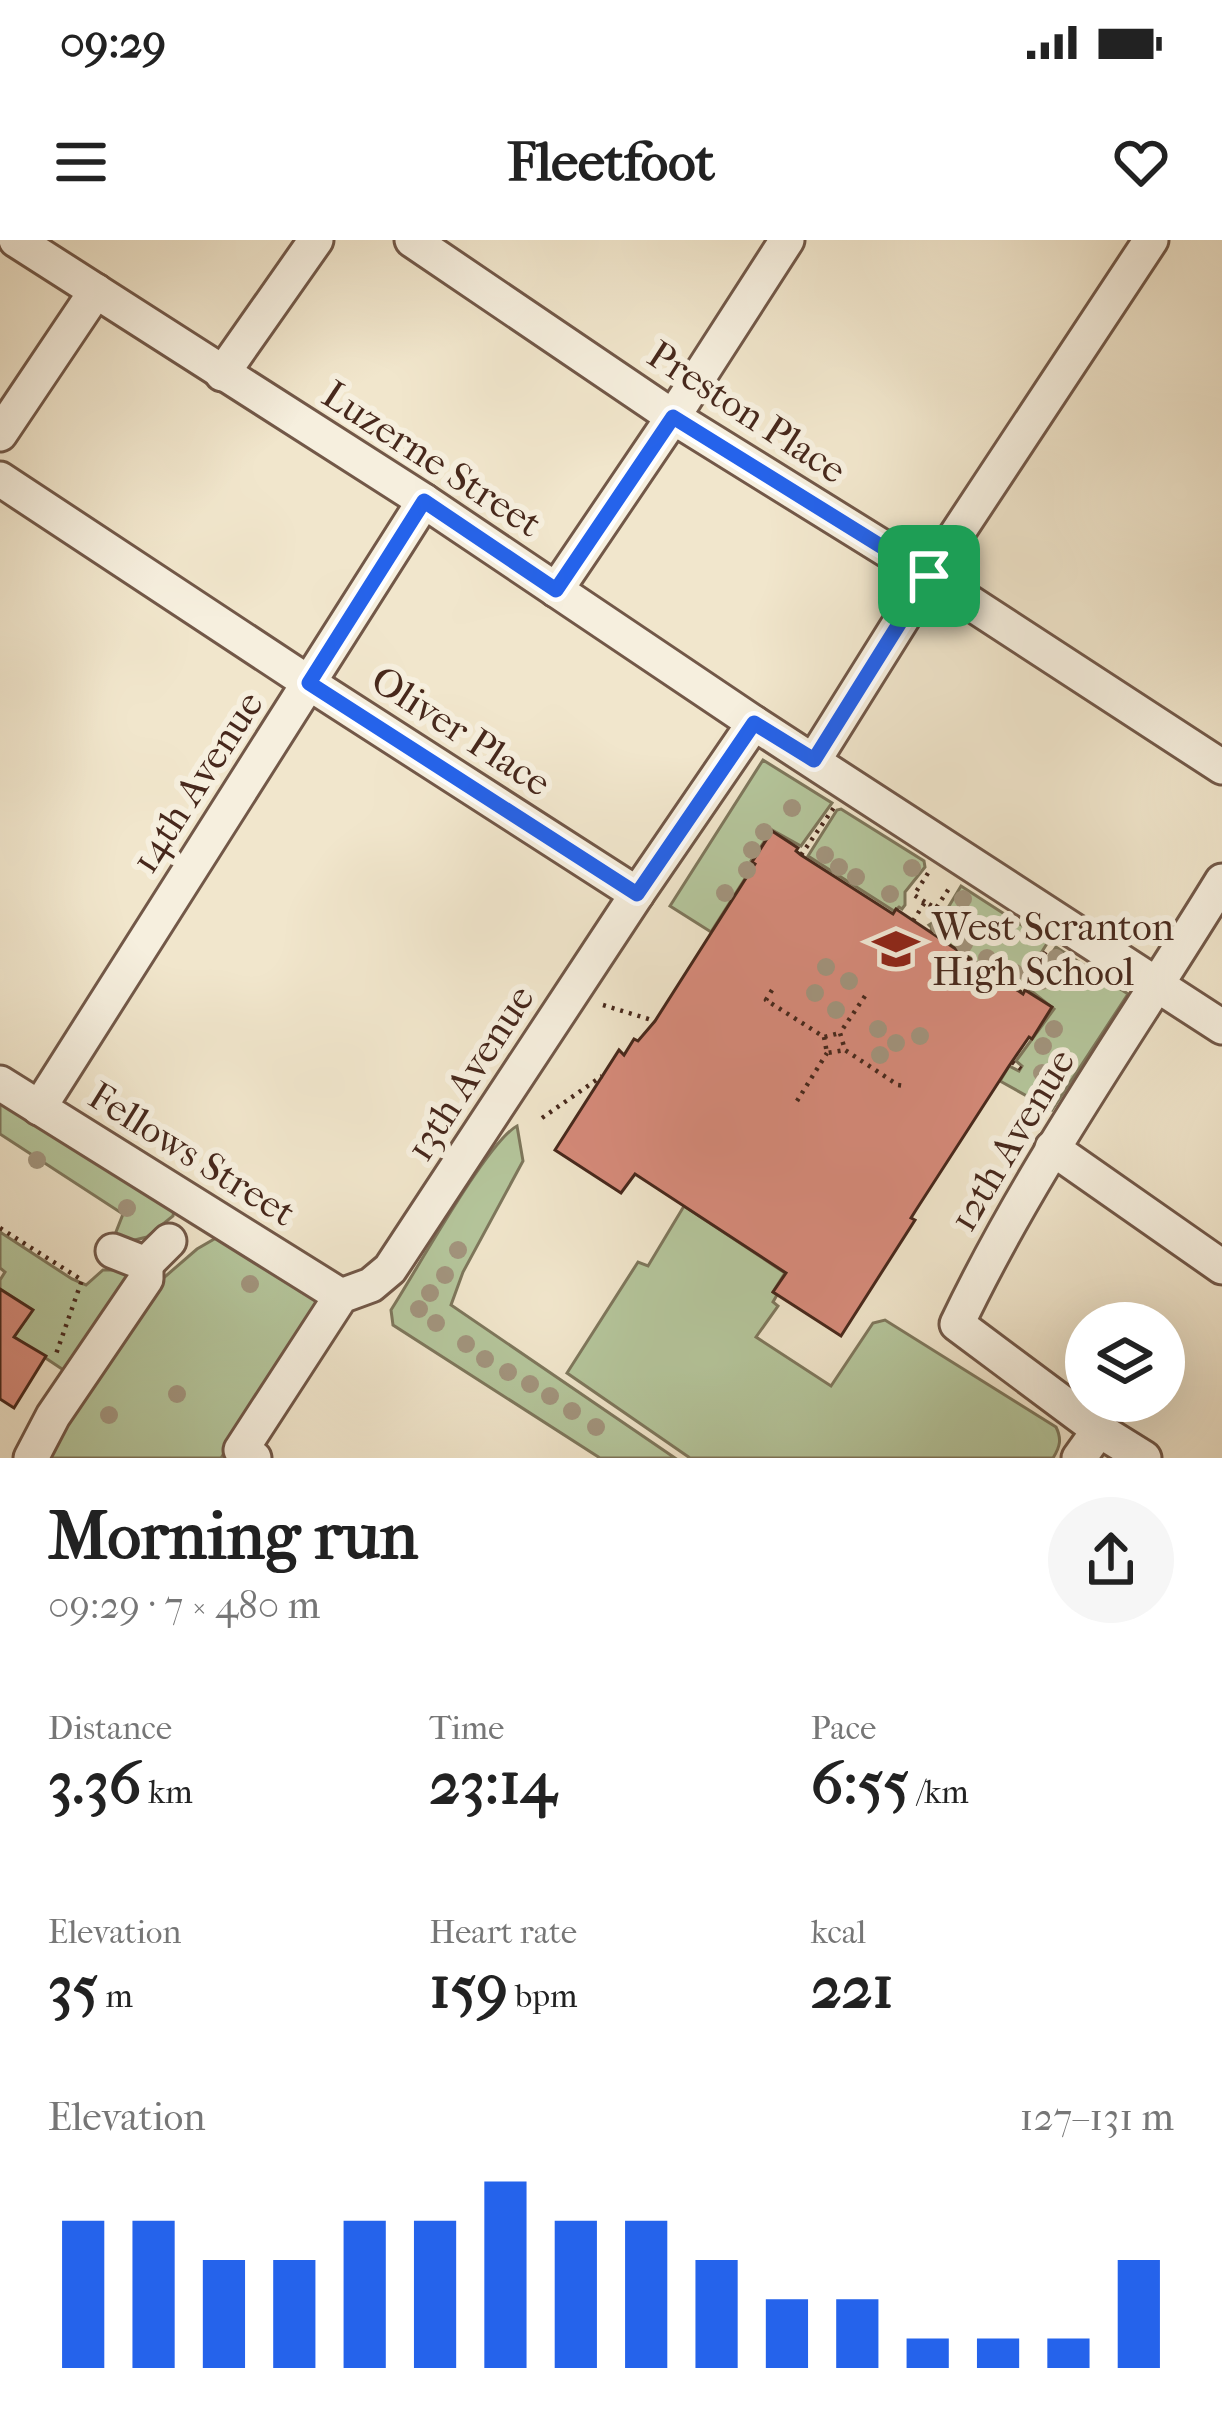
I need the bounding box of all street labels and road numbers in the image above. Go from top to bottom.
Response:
street label: Preston Place [639,331,855,493]
street label: Luzerne Street [314,371,550,547]
street label: Oliver Place [363,656,559,806]
street label: 14th Avenue [121,683,273,881]
street label: 13th Avenue [396,977,544,1169]
street label: 12th Avenue [940,1041,1084,1239]
street label: Fellows Street [80,1072,304,1236]

